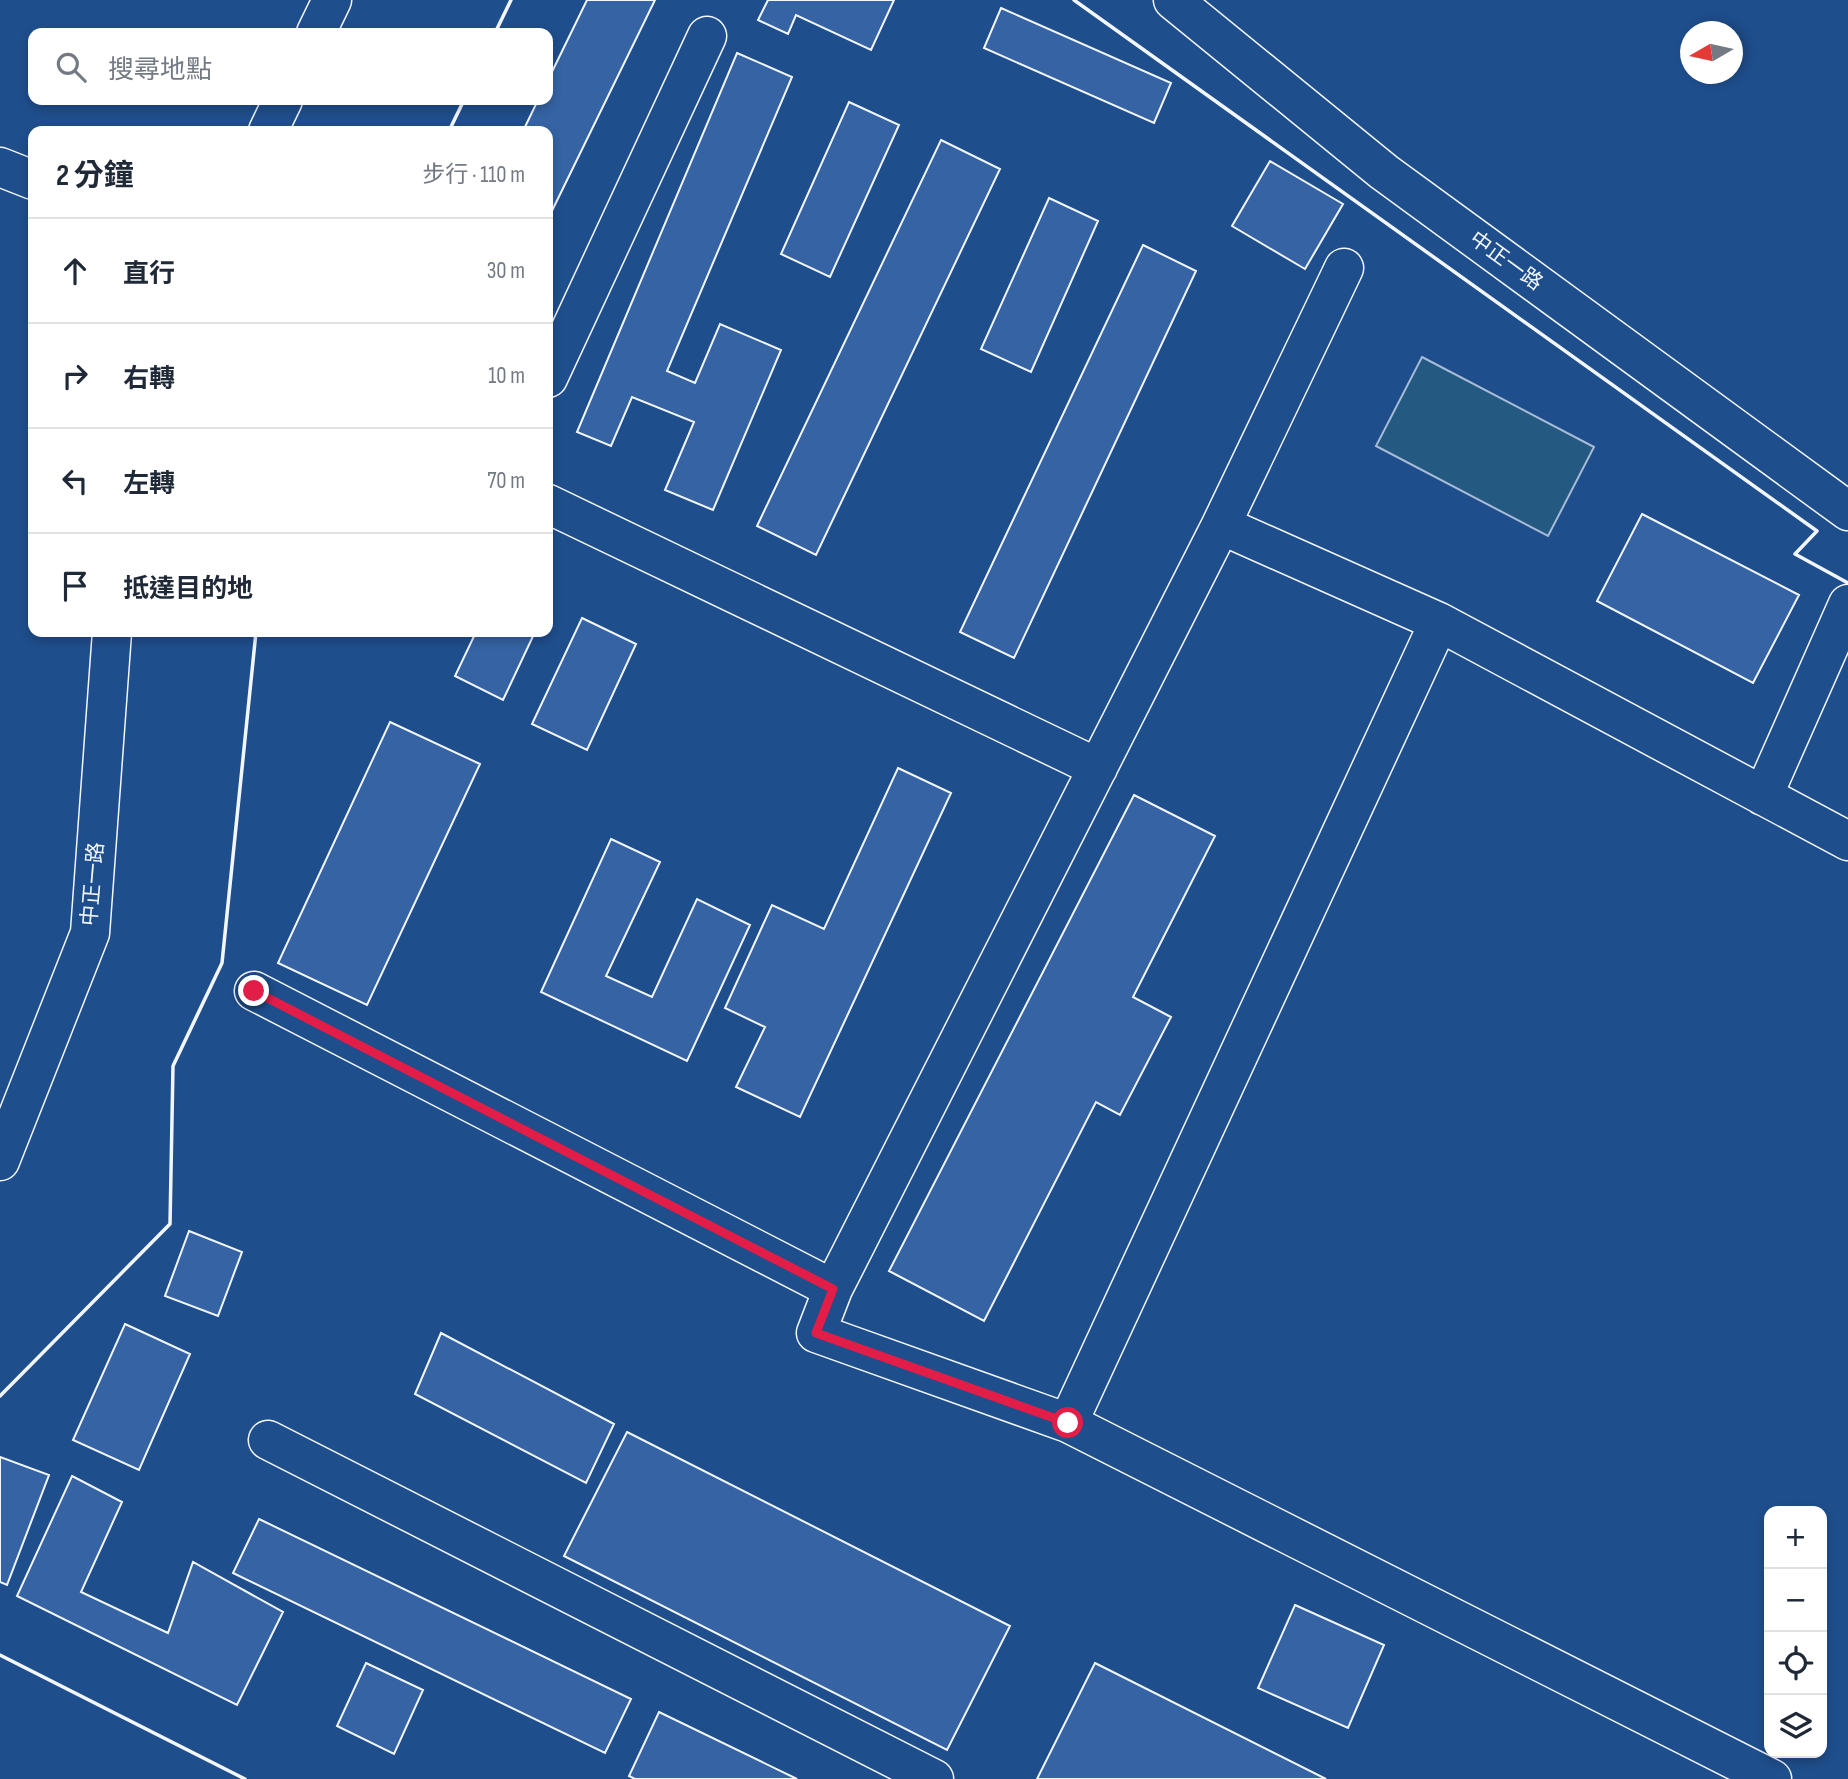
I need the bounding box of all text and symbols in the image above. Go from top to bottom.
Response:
north arrow [1680,21,1743,84]
search box [28,28,553,105]
icon: search [52,48,90,86]
text: 搜尋地點 [108,55,212,86]
text: 2 分鐘 [56,158,134,194]
text: 步行 · 110 m [422,161,525,189]
street label: 中正一路 [1465,226,1547,296]
icon: ahead [56,252,94,290]
text: 30 m [487,257,525,285]
text: 直行 [123,259,175,290]
icon: right [56,357,94,395]
text: 10 m [488,362,525,390]
text: 右轉 [123,364,175,395]
icon: left [56,462,94,500]
text: 70 m [487,467,525,495]
text: 左轉 [123,469,175,500]
icon: arrive [56,567,94,605]
text: 抵達目的地 [123,574,253,605]
street label: 中正一路 [77,841,109,927]
route end [238,975,269,1006]
route start [1052,1407,1083,1438]
map controls [1764,1506,1827,1758]
button: + [1764,1506,1827,1569]
button: − [1764,1569,1827,1632]
button: locate [1764,1632,1827,1695]
button: layers [1764,1695,1827,1758]

